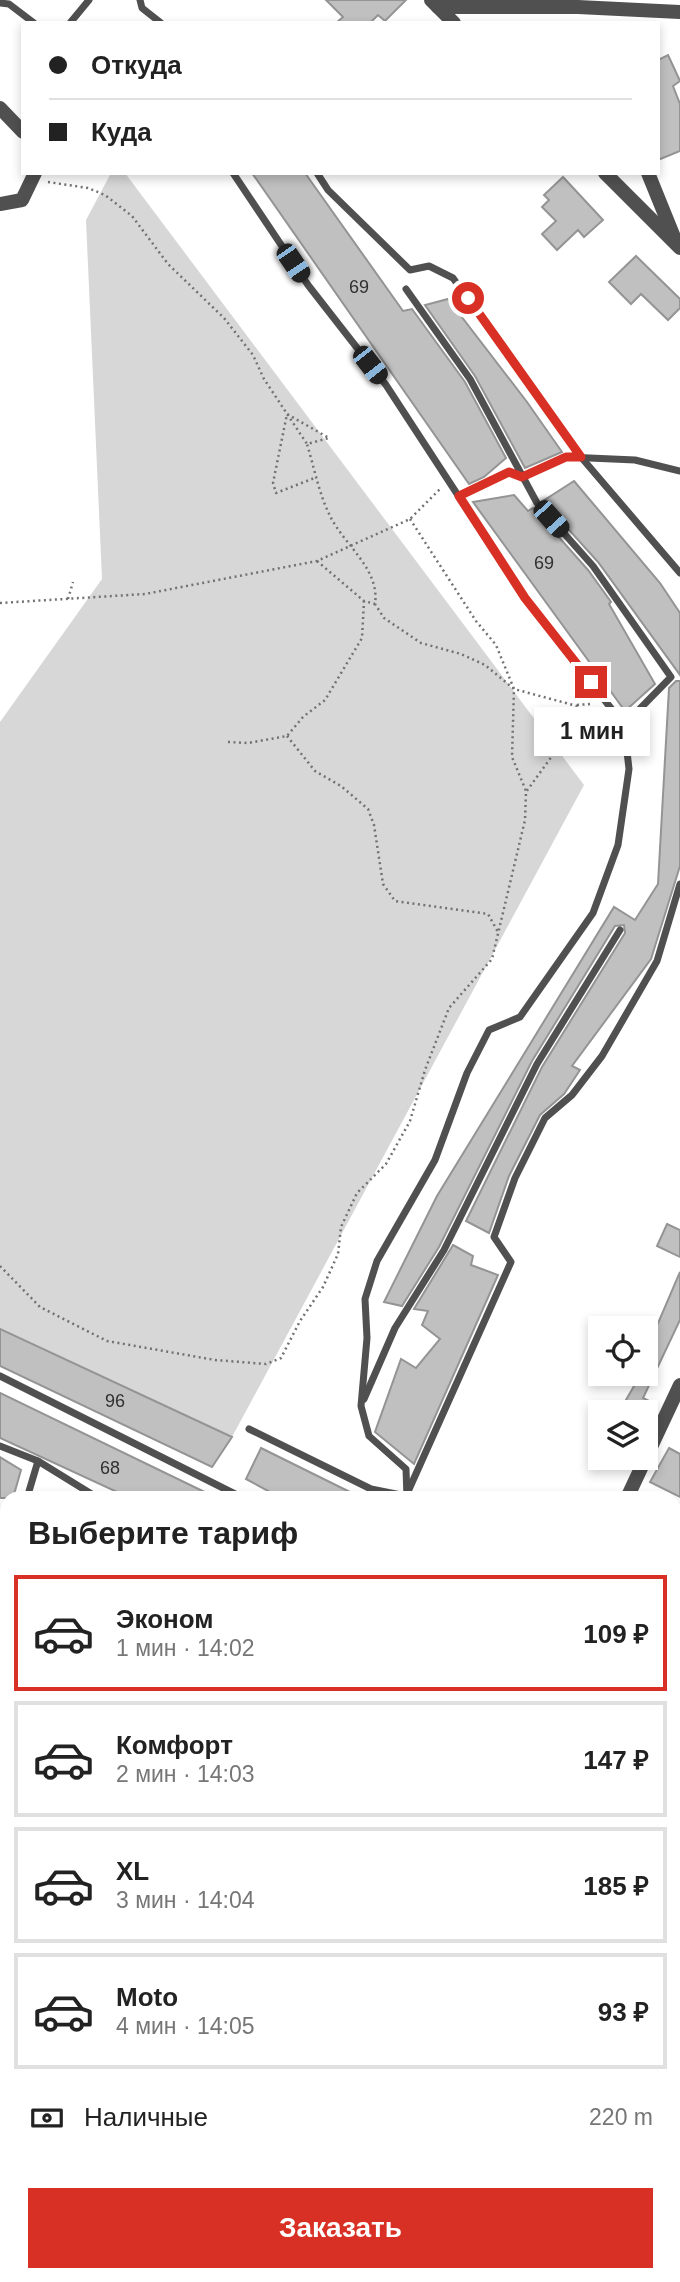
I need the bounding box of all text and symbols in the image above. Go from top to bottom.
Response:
text: Откуда [91,50,182,80]
text: Куда [91,117,152,147]
car [273,240,314,286]
house number: 69 [349,277,369,297]
route start [452,282,484,314]
car [349,342,392,388]
car [530,496,573,542]
house number: 69 [534,553,554,573]
route end [575,666,607,698]
callout: 1 мин [533,706,649,756]
text: 1 мин [560,718,624,744]
map controls [588,1316,658,1470]
button: locate [588,1316,658,1386]
house number: 96 [105,1391,125,1411]
button: layers [588,1400,658,1470]
house number: 68 [100,1458,120,1478]
text: Выберите тариф [28,1515,298,1551]
icon: car [32,1602,95,1665]
text: Эконом [116,1604,214,1634]
text: 109 ₽ [583,1619,649,1649]
text: 1 мин · 14:02 [116,1635,255,1661]
icon: car [32,1728,95,1791]
text: Комфорт [116,1730,233,1760]
text: 147 ₽ [583,1745,649,1775]
text: 2 мин · 14:03 [116,1761,255,1787]
icon: car [32,1854,95,1917]
text: XL [116,1856,149,1886]
text: 185 ₽ [583,1871,649,1901]
text: 3 мин · 14:04 [116,1887,255,1913]
icon: car [32,1980,95,2043]
text: Moto [116,1982,178,2012]
text: 93 ₽ [598,1997,649,2027]
text: 4 мин · 14:05 [116,2013,255,2039]
icon: cash [28,2099,66,2137]
text: Наличные [84,2102,208,2132]
text: 220 m [589,2104,653,2130]
button: Заказать [28,2188,653,2268]

